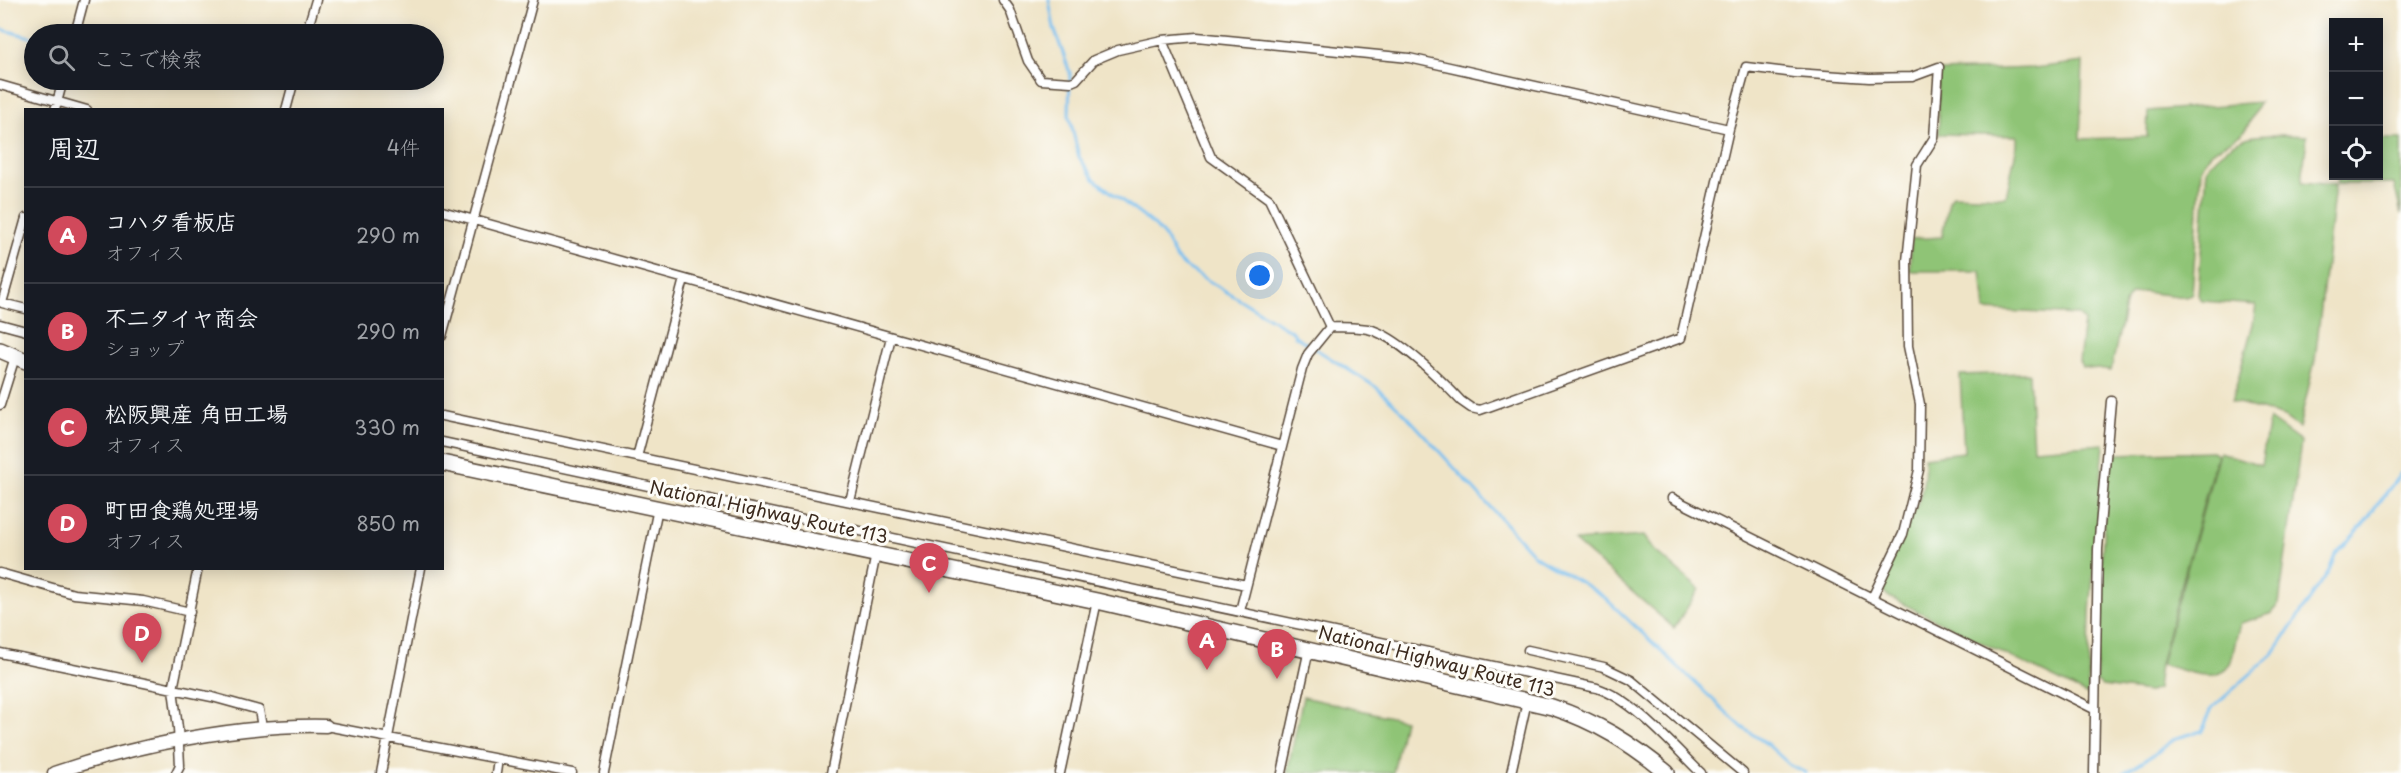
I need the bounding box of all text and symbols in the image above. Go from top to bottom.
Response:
map controls [2329,18,2383,180]
button: + [2329,18,2383,72]
search box [24,24,444,90]
icon: search [45,41,78,74]
text: ここで検索 [93,41,203,74]
button: − [2329,72,2383,126]
button: locate [2329,126,2383,180]
text: 周辺 [48,128,100,167]
text: 4件 [387,132,420,162]
text: コハタ看板店 [105,204,237,237]
text: A [60,220,75,250]
text: 290 m [356,220,420,250]
text: オフィス [105,237,185,267]
your location [1245,261,1274,290]
text: 不二タイヤ商会 [105,300,258,333]
text: B [61,316,74,346]
text: 290 m [356,316,420,346]
text: ショップ [105,333,184,363]
text: 松阪興産 角田工場 [105,396,288,429]
text: C [60,412,75,442]
text: 330 m [354,412,420,442]
text: オフィス [105,429,185,459]
street label: National Highway Route 113 [647,473,891,549]
text: 町田食鶏処理場 [105,492,259,525]
text: D [60,508,75,538]
text: 850 m [356,508,420,538]
text: オフィス [105,525,185,555]
pin: C [910,544,948,593]
pin: D [122,614,162,663]
street label: National Highway Route 113 [1316,618,1558,702]
pin: A [1188,620,1226,670]
pin: B [1258,630,1296,679]

